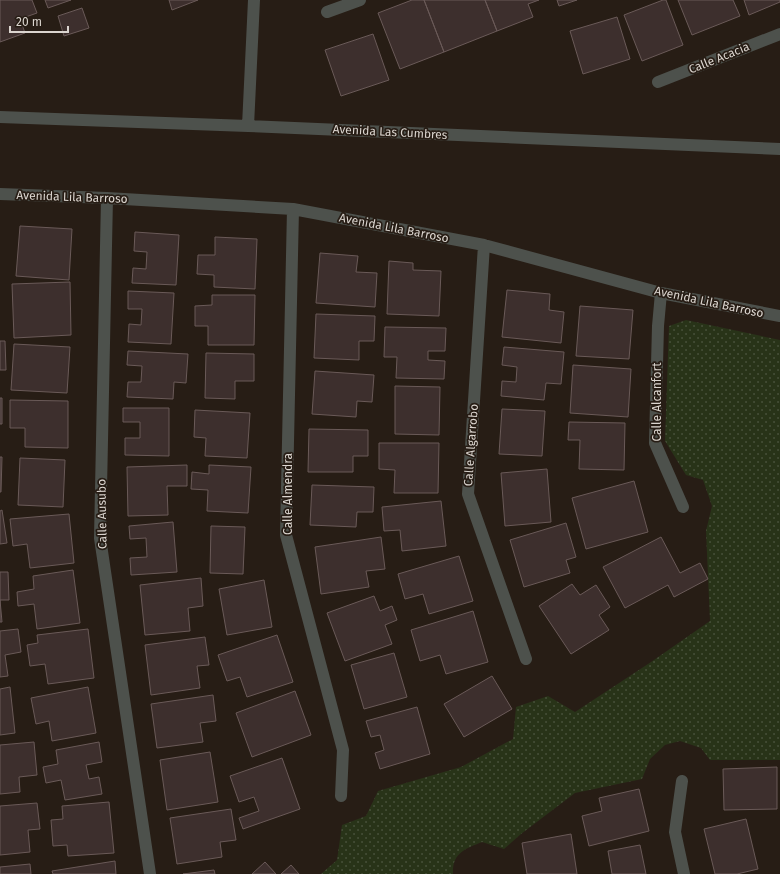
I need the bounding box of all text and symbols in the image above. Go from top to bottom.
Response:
scale bar [10,8,68,34]
text: 20 m [16,15,42,29]
street label: Calle Acacia [687,39,751,77]
street label: Avenida Las Cumbres [332,122,448,142]
street label: Avenida Lila Barroso [16,188,128,206]
street label: Avenida Lila Barroso [338,210,450,246]
street label: Avenida Lila Barroso [653,284,765,320]
street label: Calle Alcanfort [650,362,664,442]
street label: Calle Algarrobo [461,403,481,487]
street label: Calle Almendra [281,453,295,535]
street label: Calle Ausubo [94,479,110,549]

